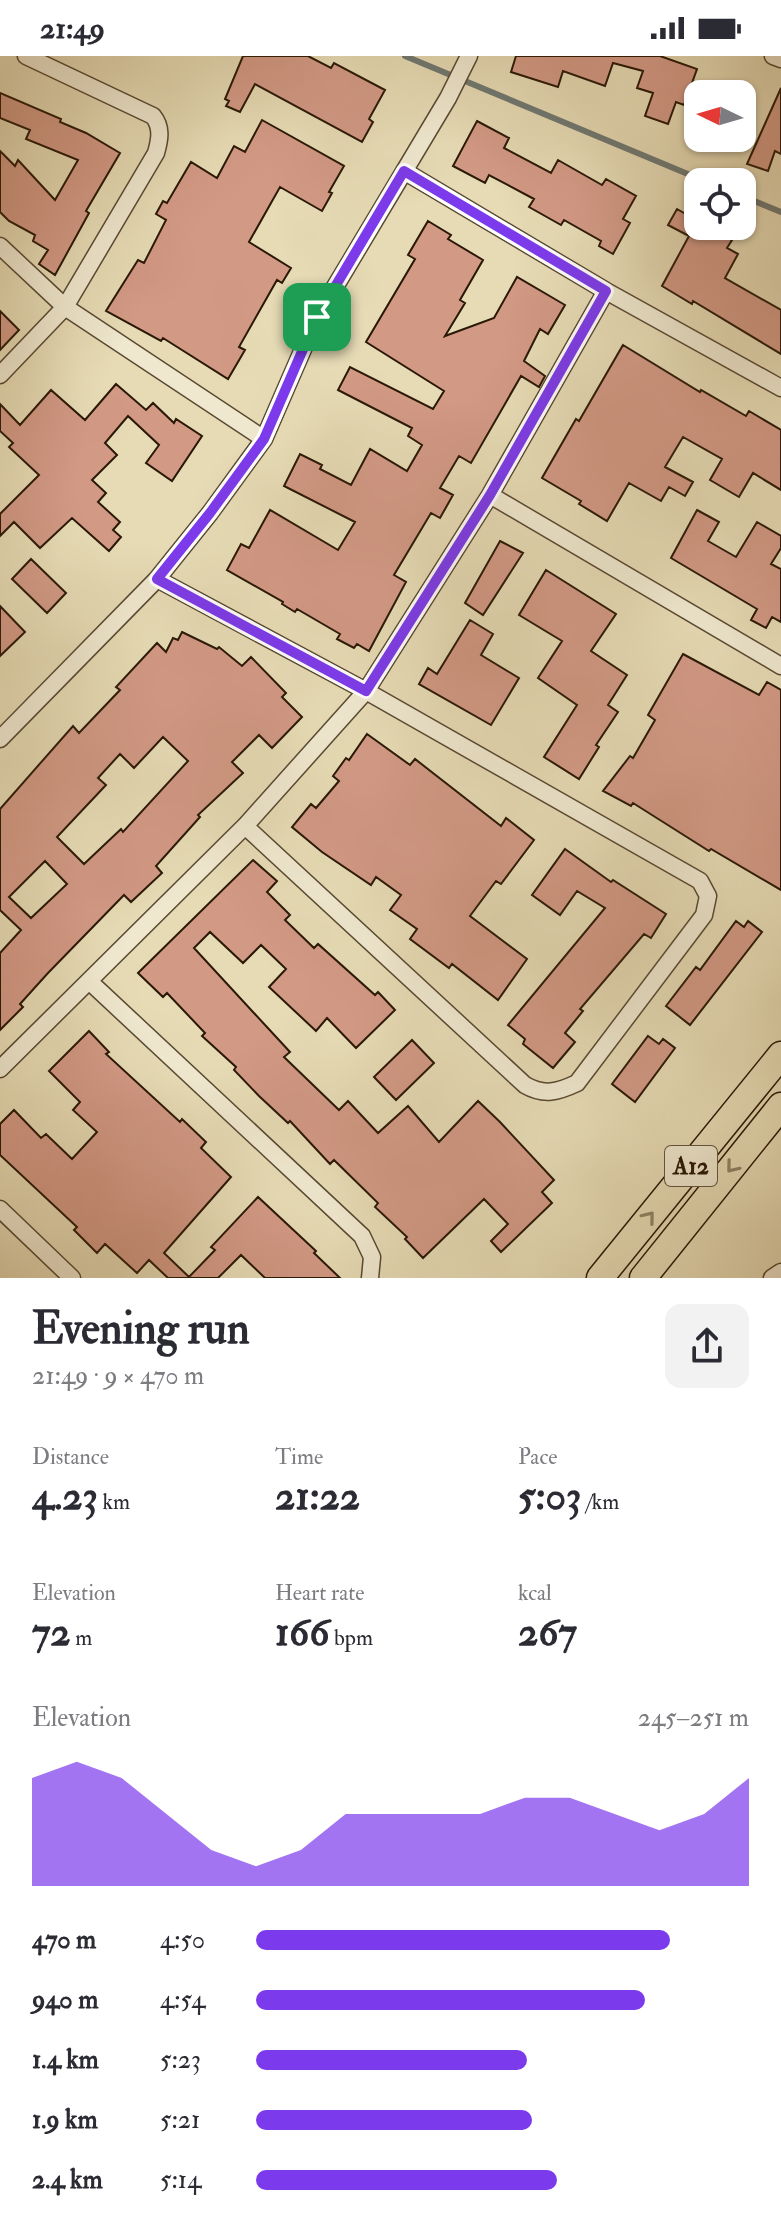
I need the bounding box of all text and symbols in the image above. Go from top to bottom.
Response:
text: 21:49 [40,10,105,47]
north arrow [684,80,756,152]
map controls [684,80,756,240]
button: locate [684,168,756,240]
pin [283,283,351,351]
icon: arrive [295,295,339,339]
road number: A12 [665,1146,717,1186]
one-way arrow [727,1158,742,1172]
one-way arrow [640,1211,654,1226]
text: Evening run [32,1302,250,1357]
button: share [665,1304,749,1388]
text: 21:49 · 9 × 470 m [32,1360,204,1392]
text: Distance [32,1443,109,1471]
text: Time [275,1443,323,1471]
text: Pace [518,1443,557,1471]
text: 4.23 [32,1471,98,1522]
text: 21:22 [275,1471,360,1522]
text: 5:03 [518,1471,581,1522]
text: km [98,1488,130,1516]
text: /km [581,1488,619,1516]
text: Elevation [32,1579,116,1607]
text: Heart rate [275,1579,365,1607]
text: kcal [518,1579,552,1607]
text: 72 [32,1607,71,1658]
text: 166 [275,1607,329,1658]
text: 267 [518,1607,577,1658]
text: m [71,1624,92,1652]
text: bpm [329,1624,373,1652]
text: Elevation [32,1702,131,1734]
text: 245–251 m [638,1702,749,1734]
text: 470 m [32,1924,96,1956]
text: 4:50 [160,1924,205,1956]
text: 940 m [32,1984,98,2016]
text: 4:54 [160,1984,205,2016]
text: 1.4 km [32,2044,99,2076]
text: 5:23 [160,2044,201,2076]
text: 1.9 km [32,2104,98,2136]
text: 5:21 [160,2104,200,2136]
text: 2.4 km [32,2164,103,2196]
text: 5:14 [160,2164,201,2196]

